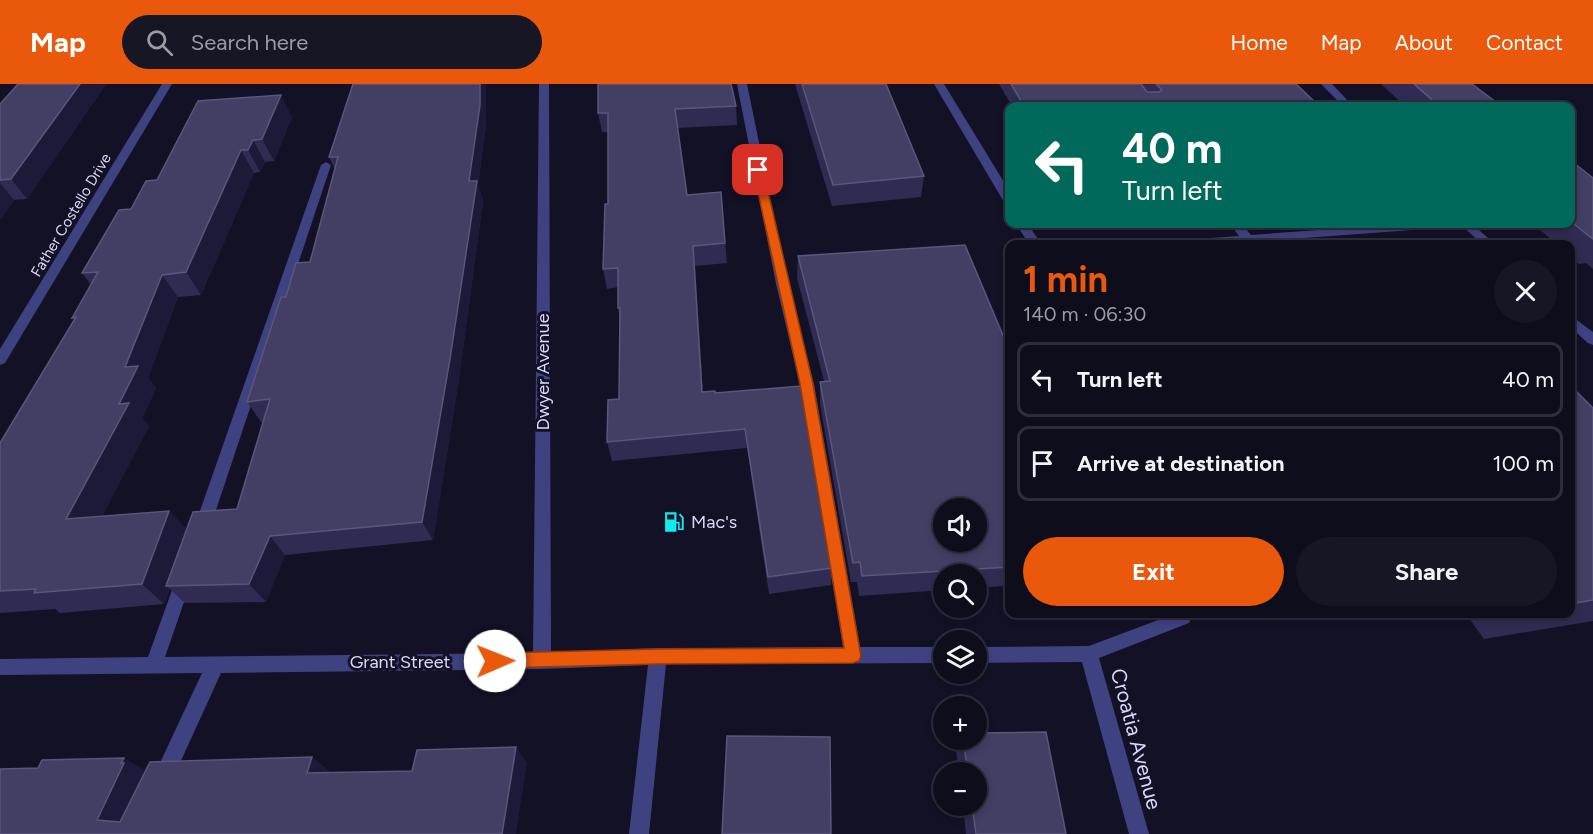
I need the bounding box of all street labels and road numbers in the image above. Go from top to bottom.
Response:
street label: Father Costello Drive [27,150,115,280]
street label: Dwyer Avenue [532,313,554,430]
street label: Grant Street [350,651,451,673]
street label: Croatia Avenue [1106,666,1167,812]

